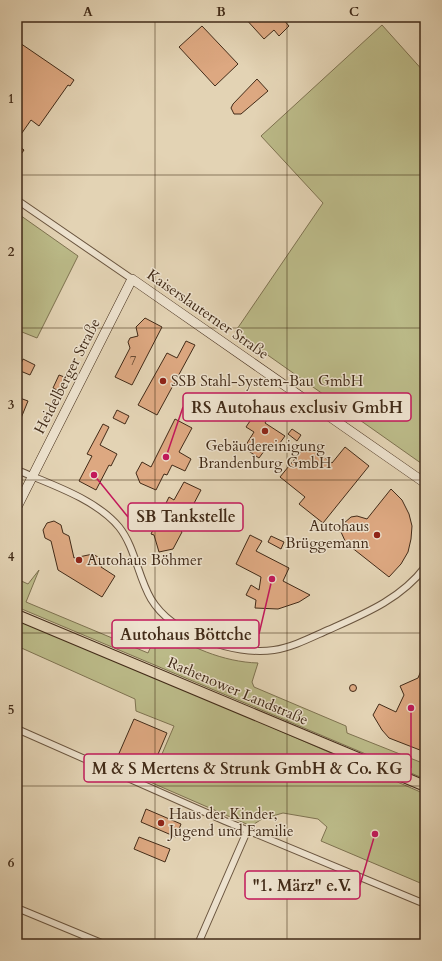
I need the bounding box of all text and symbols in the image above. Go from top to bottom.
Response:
text: A [83,3,93,21]
text: B [216,3,226,21]
text: C [349,3,359,21]
text: 1 [8,90,14,108]
text: 2 [8,243,15,261]
street label: Kaiserslauterner Straße [143,264,273,364]
street label: Heidelberger Straße [29,315,105,437]
house number: 7 [130,352,137,370]
place label: SSB Stahl-System-Bau GmbH [171,371,364,391]
marker: SSB Stahl-System-Bau GmbH [158,376,168,386]
callout: RS Autohaus exclusiv GmbH [183,393,411,421]
text: 3 [8,396,15,414]
text: RS Autohaus exclusiv GmbH [191,397,403,419]
marker: Gebäudereinigung Brandenburg GmbH [260,426,270,436]
place label: Gebäudereinigung Brandenburg GmbH [198,436,332,473]
callout: SB Tankstelle [128,503,243,531]
text: SB Tankstelle [136,506,236,528]
place label: Autohaus Brüggemann [285,516,369,553]
marker: Autohaus Brüggemann [372,530,382,540]
text: 4 [8,548,15,566]
place label: Autohaus Böhmer [87,550,203,570]
marker: Autohaus Böhmer [74,555,84,565]
callout: Autohaus Böttche [112,620,259,648]
text: Autohaus Böttche [120,624,252,646]
street label: Rathenower Landstraße [165,652,312,730]
text: 5 [8,701,14,719]
callout: M & S Mertens & Strunk GmbH & Co. KG [84,754,411,782]
text: M & S Mertens & Strunk GmbH & Co. KG [92,758,402,780]
place label: Haus der Kinder, Jugend und Familie [167,804,294,841]
marker: Haus der Kinder, Jugend und Familie [156,818,166,828]
text: 6 [8,854,15,872]
callout: "1. März" e.V. [245,871,360,899]
text: "1. März" e.V. [252,875,352,897]

